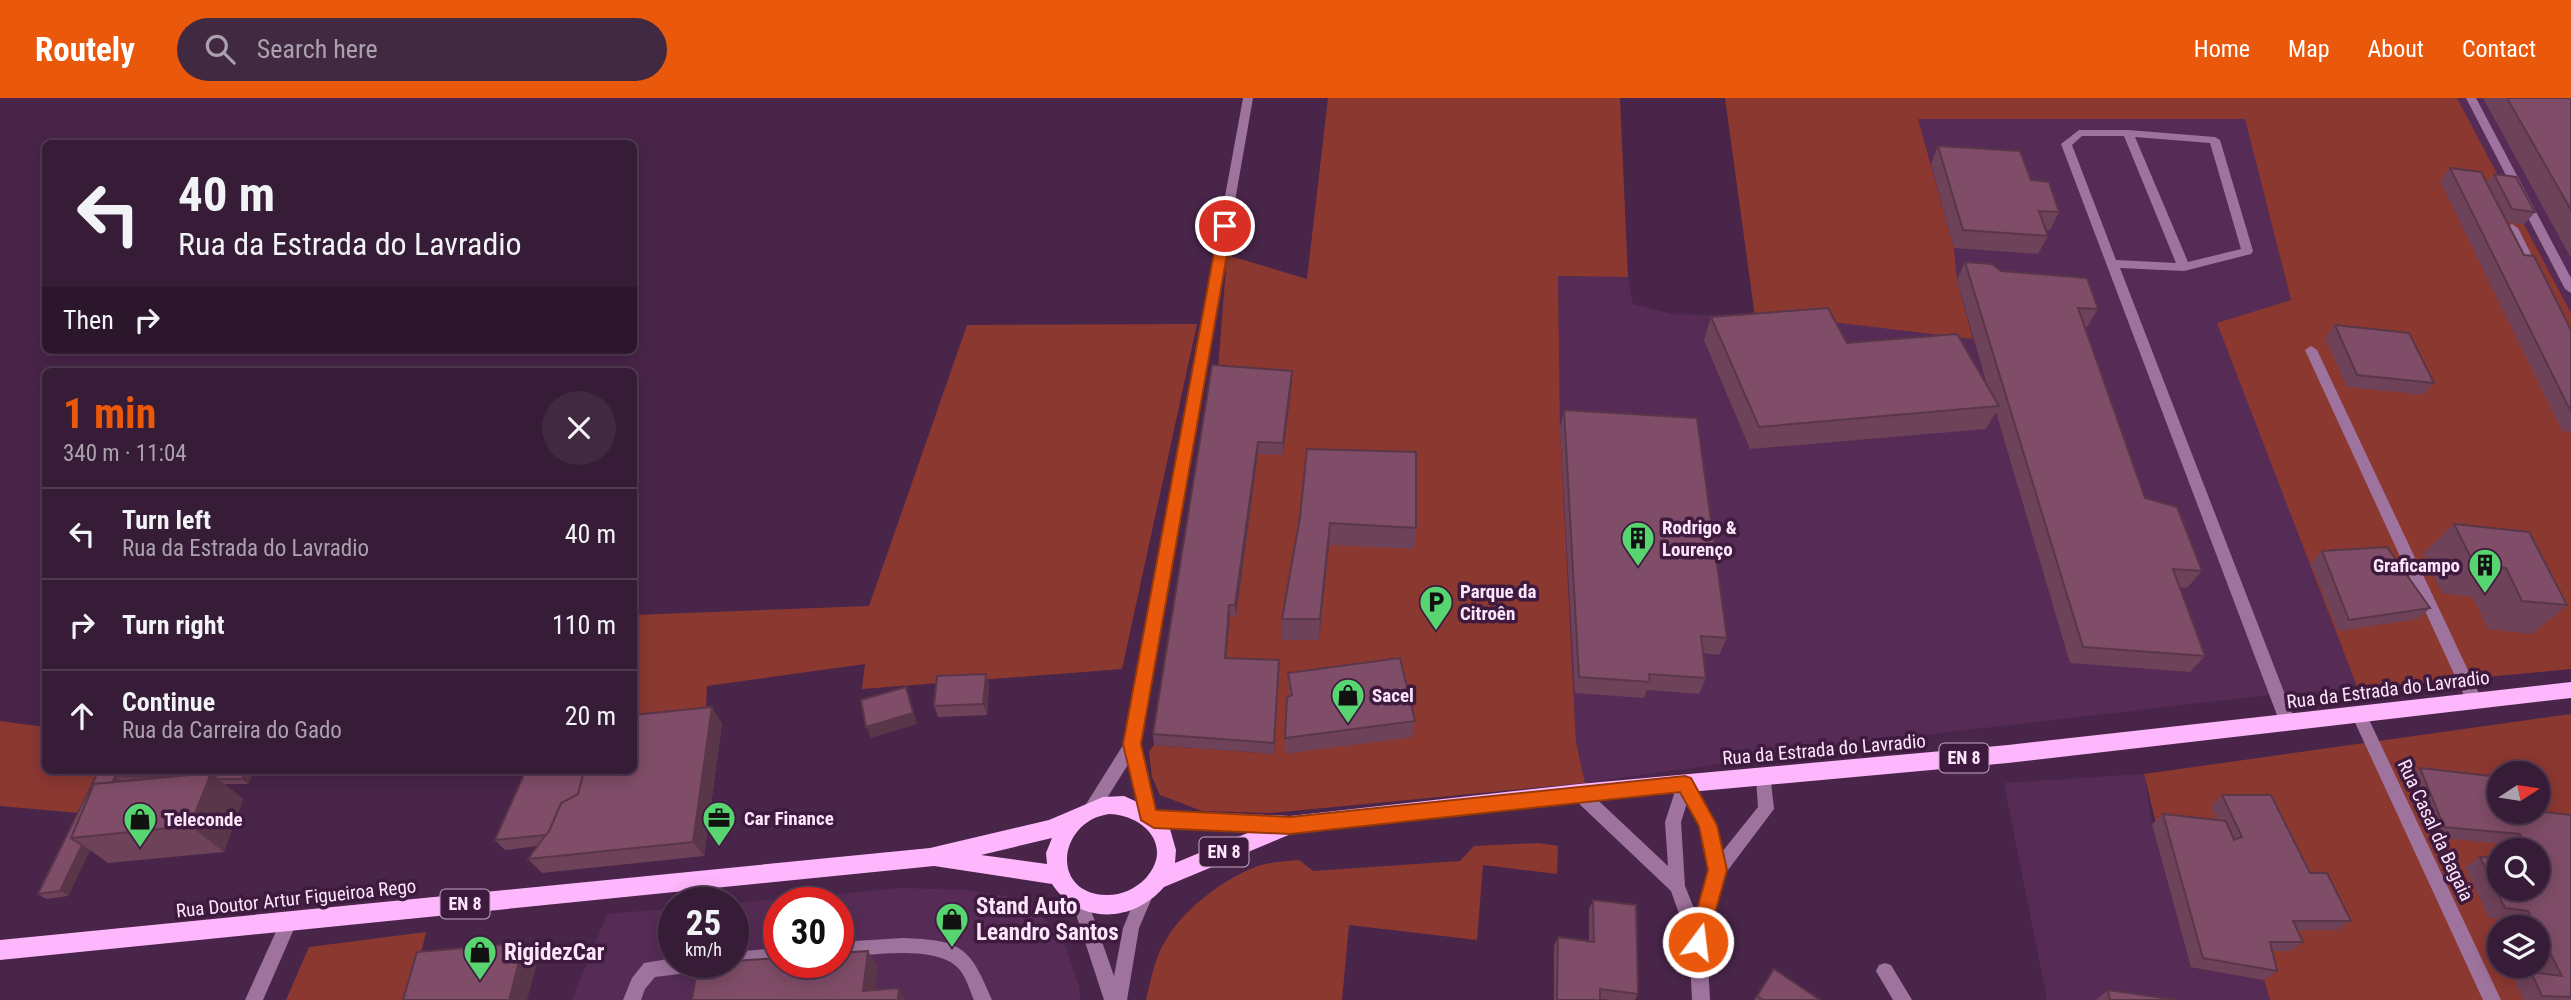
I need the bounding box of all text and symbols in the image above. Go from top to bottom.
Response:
search box [177,18,667,81]
text: Routely [35,30,135,69]
icon: search [201,30,239,68]
text: Search here [257,34,378,64]
text: Home [2194,35,2250,63]
text: Map [2288,35,2330,63]
text: About [2368,35,2424,63]
text: Contact [2462,35,2536,63]
text: 40 m [178,166,275,223]
icon: left [63,168,154,259]
pin [1195,196,1255,256]
icon: arrive [1206,207,1244,245]
text: Rua da Estrada do Lavradio [178,225,522,263]
icon: right [128,301,166,339]
text: Then [63,305,114,335]
text: 1 min [63,389,156,438]
button: close [542,391,616,465]
text: 340 m · 11:04 [63,440,187,467]
text: Turn left [122,505,211,535]
icon: left [63,515,101,553]
place label: Rodrigo & Lourenço [1662,516,1737,561]
text: 40 m [565,519,616,549]
building icon: Rodrigo & Lourenço [1619,519,1657,568]
text: Rua da Estrada do Lavradio [122,535,369,562]
building icon: Graficampo [2466,546,2504,595]
place label: Graficampo [2373,554,2460,577]
place label: Parque da Citroên [1460,580,1536,625]
parking icon: Parque da Citroên [1417,583,1455,632]
icon: right [63,606,101,644]
text: Turn right [122,610,224,640]
text: 110 m [552,610,616,640]
street label: Rua da Estrada do Lavradio [2285,666,2491,713]
shop icon: Sacel [1329,676,1367,725]
place label: Sacel [1372,684,1414,707]
text: Continue [122,687,215,717]
icon: ahead [63,697,101,735]
text: 20 m [565,701,616,731]
text: Rua da Carreira do Gado [122,717,342,744]
street label: Rua da Estrada do Lavradio [1721,729,1927,770]
road number: EN 8 [1940,744,1988,772]
street label: Rua Casal da Bagaia [2393,756,2478,905]
north arrow [2487,761,2550,824]
map controls [2487,761,2550,978]
office icon: Car Finance [700,799,738,848]
shop icon: Teleconde [121,800,159,849]
place label: Car Finance [744,807,834,830]
place label: Teleconde [164,808,243,831]
road number: EN 8 [1200,838,1248,866]
button: search [2487,838,2550,901]
street label: Rua Doutor Artur Figueiroa Rego [175,874,417,923]
speed limit sign: 30 [763,887,854,978]
road number: EN 8 [440,890,490,918]
place label: Stand Auto Leandro Santos [976,893,1119,946]
shop icon: Stand Auto Leandro Santos [933,900,971,949]
text: 25 [686,903,721,944]
position arrow [1661,905,1735,979]
button: layers [2487,915,2550,978]
shop icon: RigidezCar [461,933,499,982]
place label: RigidezCar [504,939,605,966]
text: km/h [685,939,722,960]

